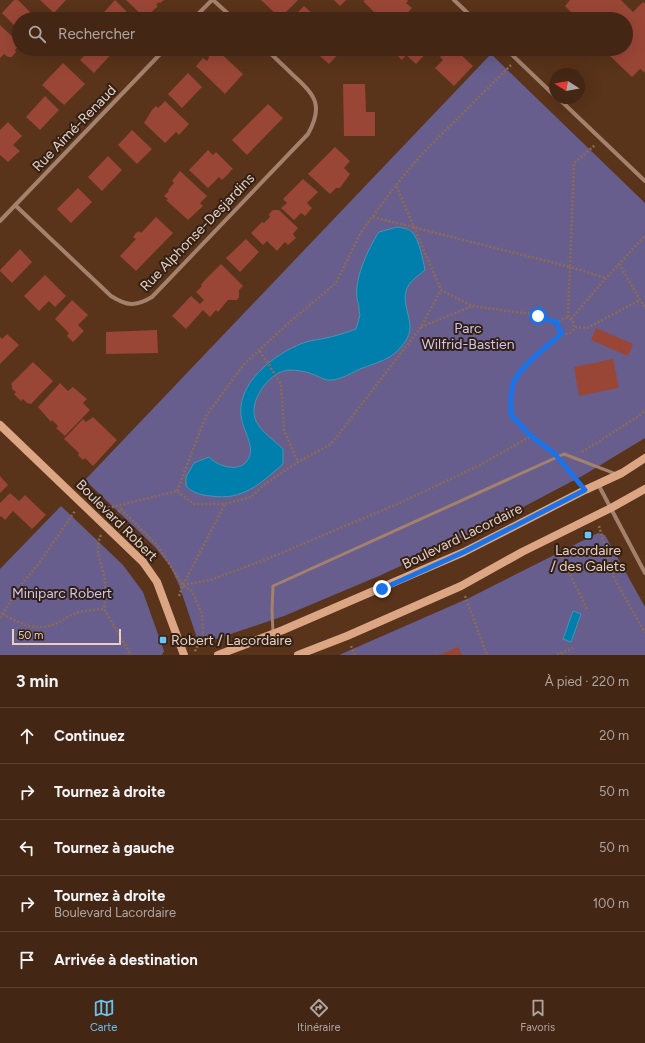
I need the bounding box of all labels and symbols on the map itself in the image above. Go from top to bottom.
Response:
north arrow [549,68,585,104]
street label: Rue Aimé-Renaud [29,82,120,175]
street label: Rue Alphonse-Desjardins [137,170,258,295]
route start [529,307,547,325]
park label: Parc Wilfrid-Bastien [421,320,515,353]
street label: Boulevard Robert [72,476,161,565]
street label: Boulevard Lacordaire [399,500,525,573]
marker: Lacordaire / des Galets [583,530,593,540]
place label: Lacordaire / des Galets [550,542,626,575]
route end [373,580,391,598]
park label: Miniparc Robert [12,585,112,602]
scale bar [12,627,121,646]
place label: Robert / Lacordaire [171,632,292,649]
marker: Robert / Lacordaire [158,635,168,645]

